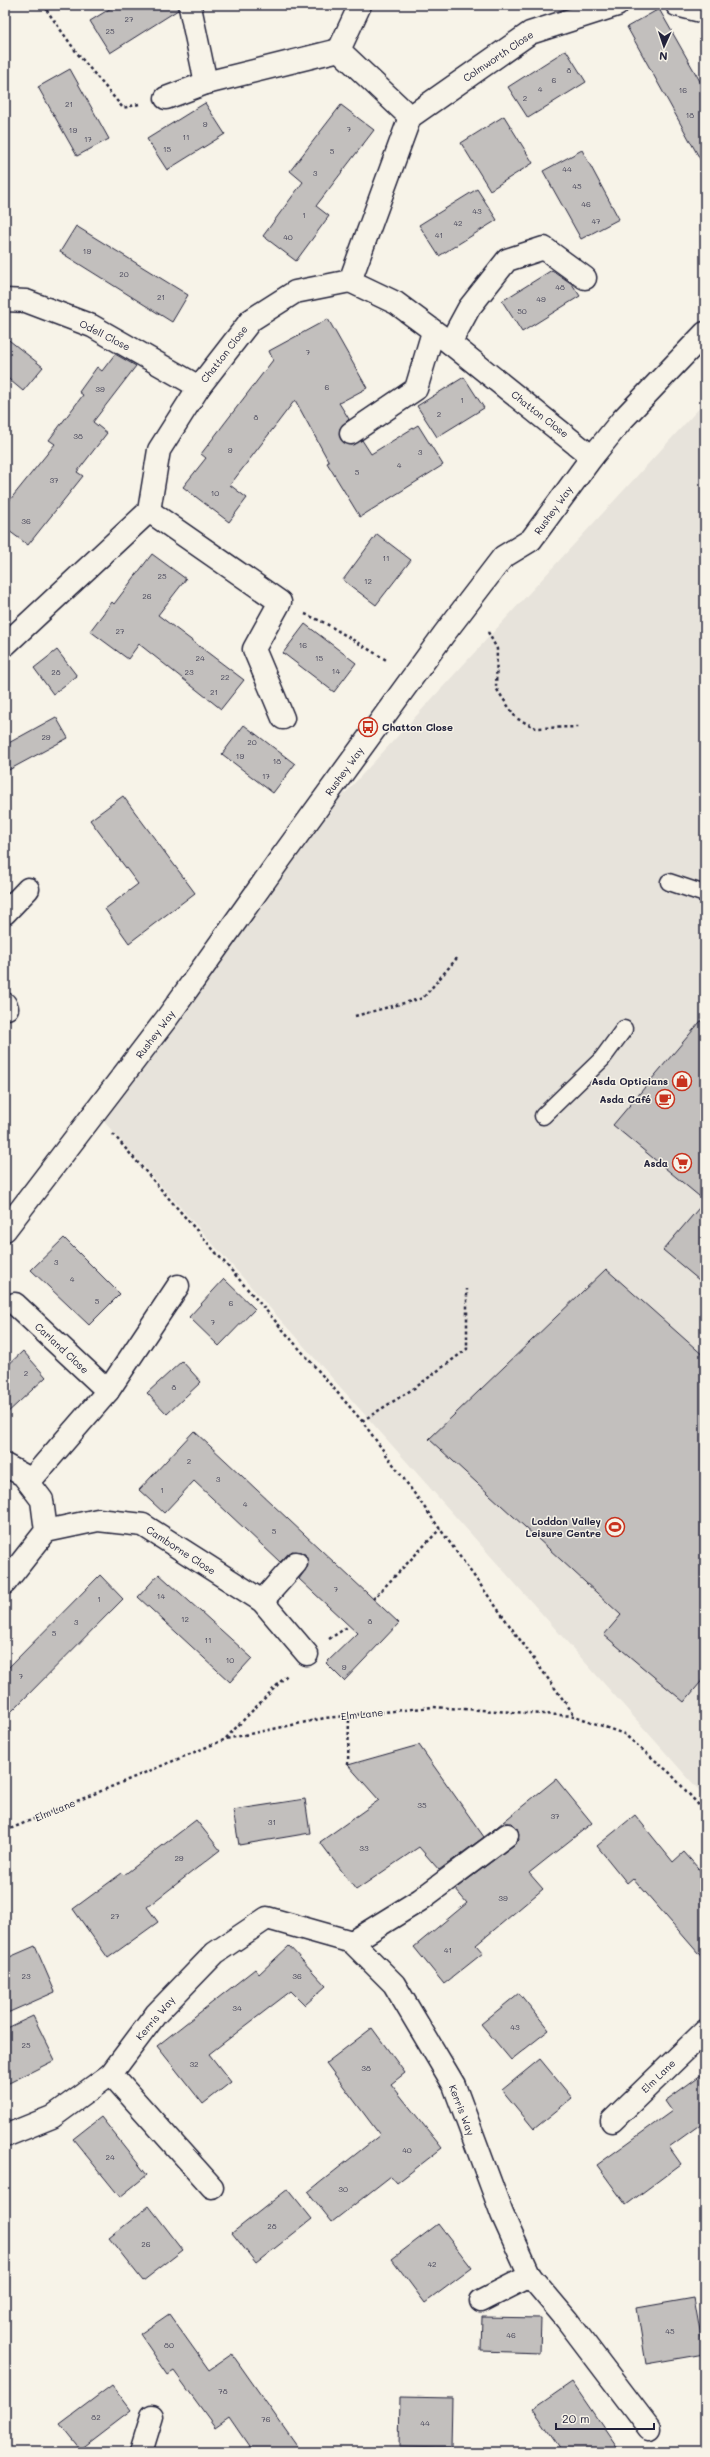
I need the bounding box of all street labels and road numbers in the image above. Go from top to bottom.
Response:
street label: Colmworth Close [460,27,536,85]
street label: Odell Close [77,316,133,354]
street label: Chatton Close [197,322,251,386]
street label: Chatton Close [508,387,572,441]
street label: Rushey Way [531,483,575,537]
street label: Rushey Way [322,744,366,798]
street label: Rushey Way [132,1007,178,1061]
street label: Carland Close [32,1319,92,1377]
street label: Camborne Close [144,1522,218,1578]
street label: Elm Lane [340,1705,384,1723]
street label: Elm Lane [33,1796,77,1824]
street label: Kerris Way [132,1993,178,2043]
street label: Elm Lane [638,2056,678,2096]
street label: Kerris Way [446,2082,478,2138]

